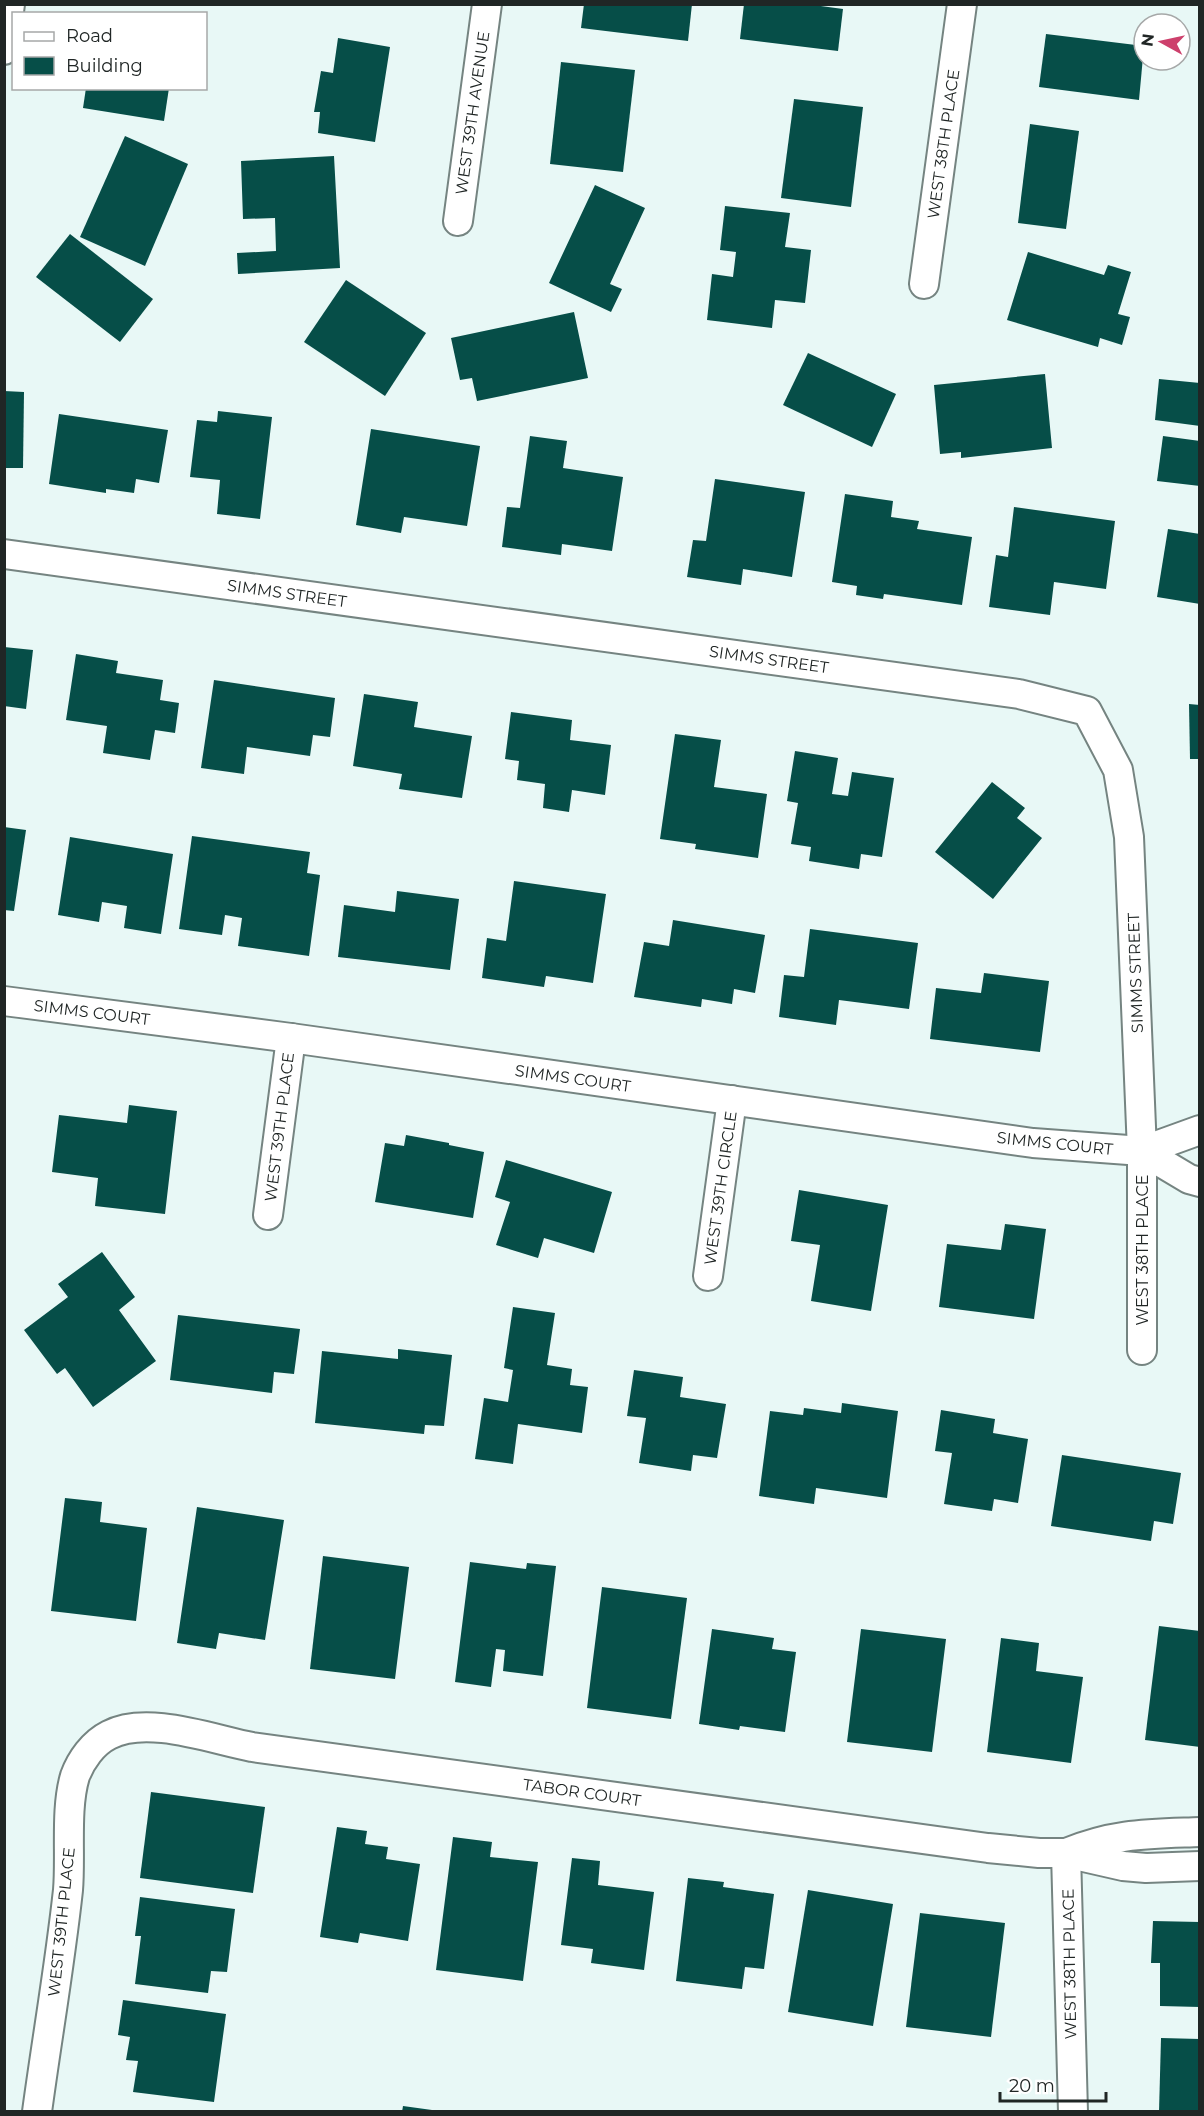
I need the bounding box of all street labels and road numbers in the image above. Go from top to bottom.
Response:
street label: WEST 39TH AVENUE [452,30,493,196]
street label: WEST 38TH PLACE [924,68,963,220]
street label: SIMMS STREET [226,576,349,611]
street label: SIMMS STREET [708,642,831,677]
street label: SIMMS STREET [1124,912,1147,1033]
street label: SIMMS COURT [33,996,152,1029]
street label: WEST 39TH PLACE [261,1051,298,1203]
street label: SIMMS COURT [514,1061,633,1096]
street label: WEST 39TH CIRCLE [700,1110,741,1266]
street label: SIMMS COURT [996,1128,1115,1159]
street label: WEST 38TH PLACE [1133,1175,1152,1325]
street label: TABOR COURT [522,1775,643,1810]
street label: WEST 39TH PLACE [44,1846,79,1998]
street label: WEST 38TH PLACE [1059,1888,1080,2040]

